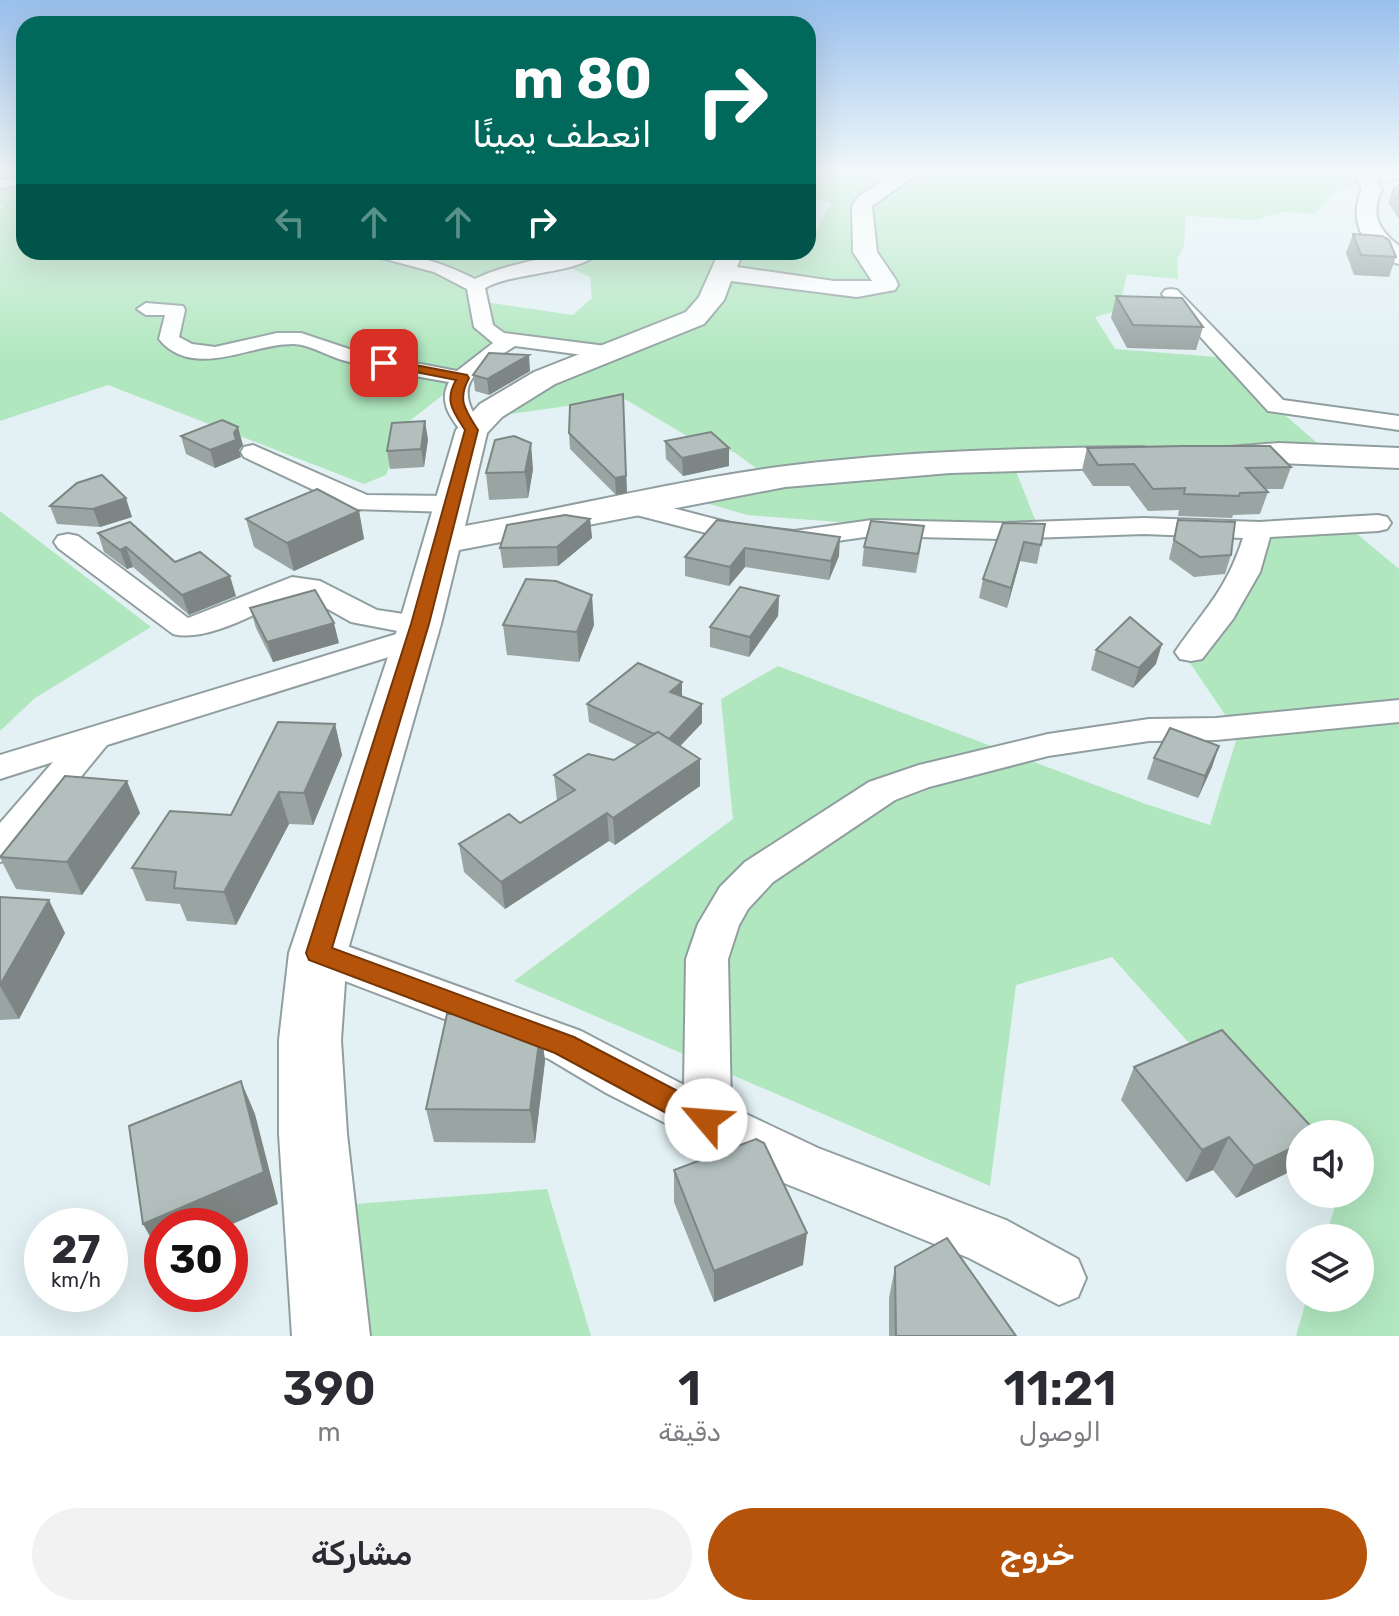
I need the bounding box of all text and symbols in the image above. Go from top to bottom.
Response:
text: 80 m [513,46,652,112]
icon: right [680,48,784,152]
text: انعطف يمينًا [472,113,652,156]
icon: left [268,200,312,244]
icon: ahead [352,200,396,244]
icon: ahead [436,200,480,244]
icon: right [520,200,564,244]
pin [350,329,418,397]
icon: arrive [362,341,406,385]
position arrow [664,1078,748,1162]
map controls [1286,1120,1374,1312]
button: sound [1286,1120,1374,1208]
speed limit sign: 30 [144,1208,248,1312]
button: layers [1286,1224,1374,1312]
text: 27 [52,1226,100,1273]
text: km/h [51,1268,101,1292]
text: 390 [283,1360,376,1417]
text: 1 [678,1360,701,1417]
text: 11:21 [1004,1360,1117,1417]
text: m [318,1417,341,1448]
text: دقيقة [658,1417,721,1448]
text: الوصول [1019,1417,1101,1448]
button: مشاركة [32,1508,692,1600]
button: خروج [708,1508,1367,1600]

